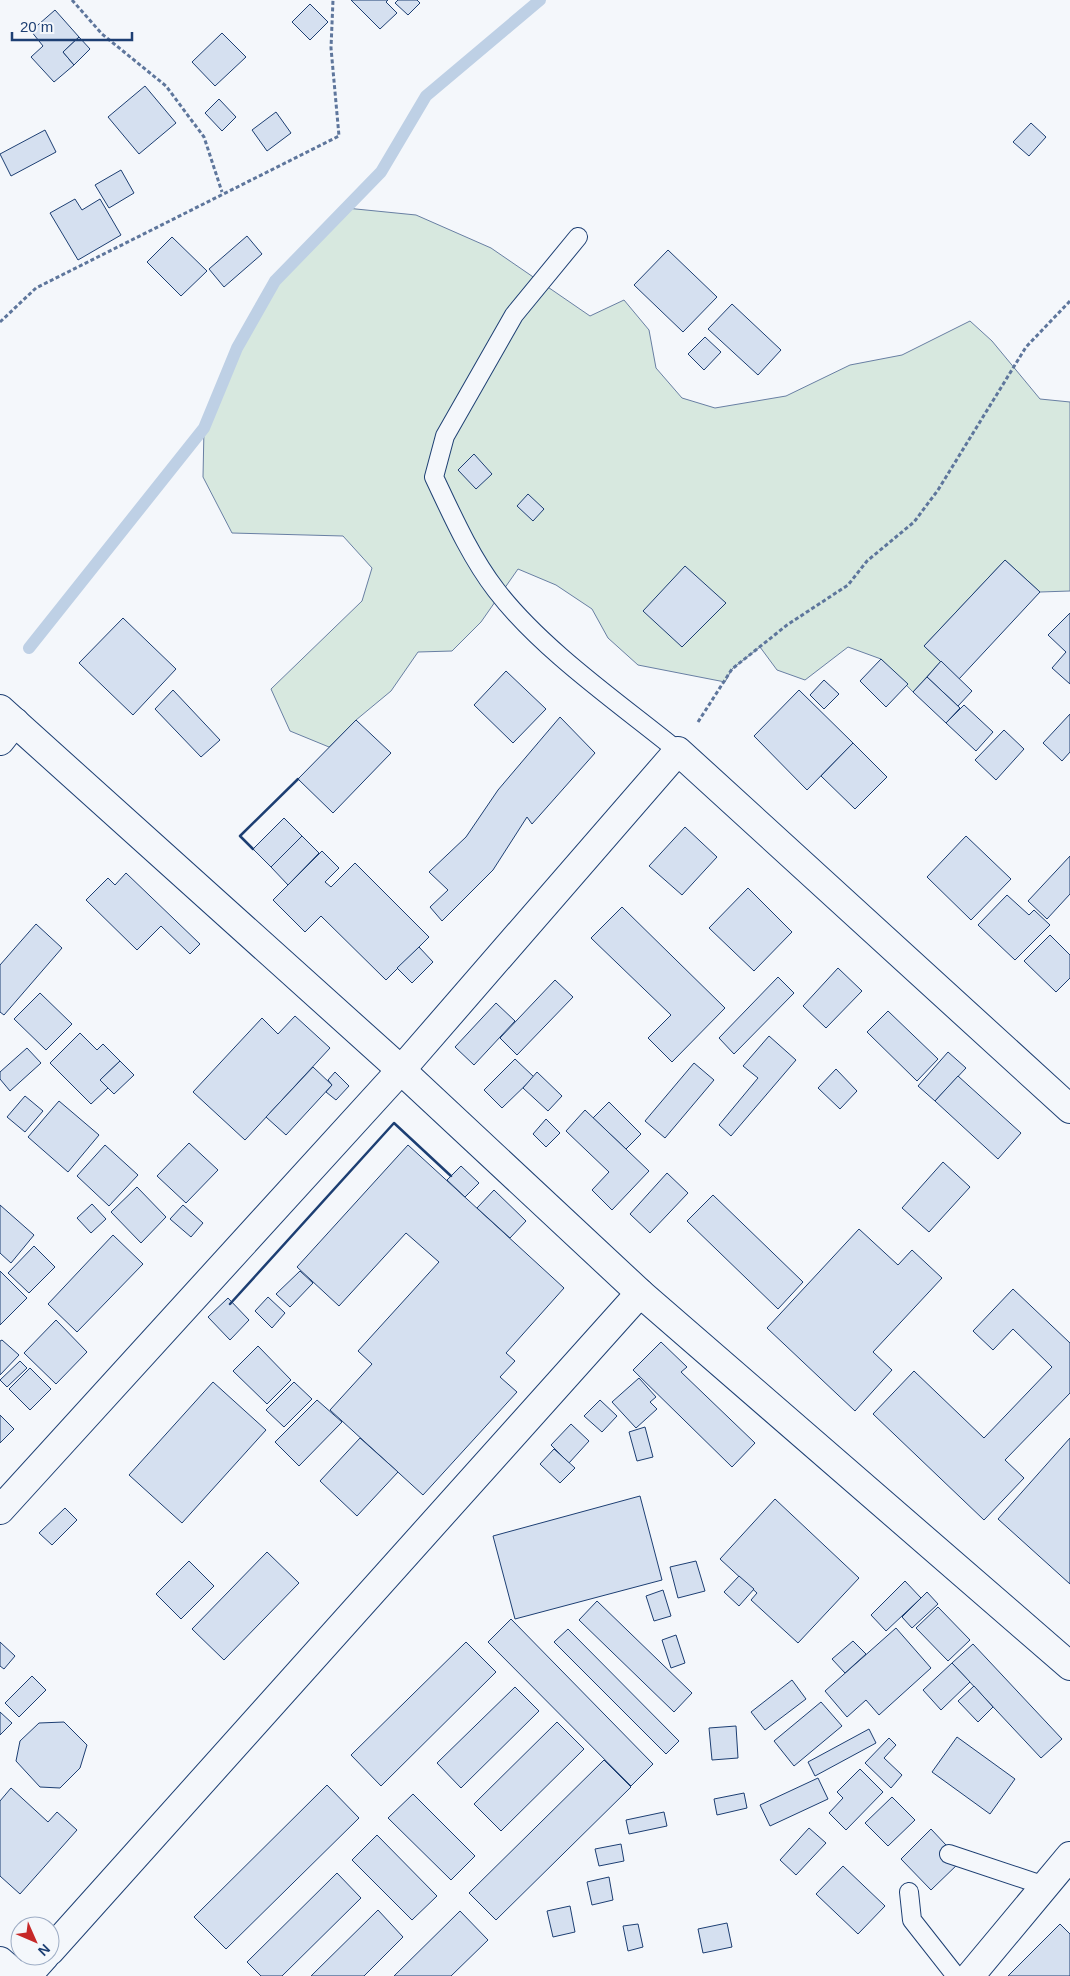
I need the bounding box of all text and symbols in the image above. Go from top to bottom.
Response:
scale bar [12,10,132,42]
text: 20 m [20,18,53,35]
north arrow [10,1916,60,1966]
text: N [35,1941,53,1959]

